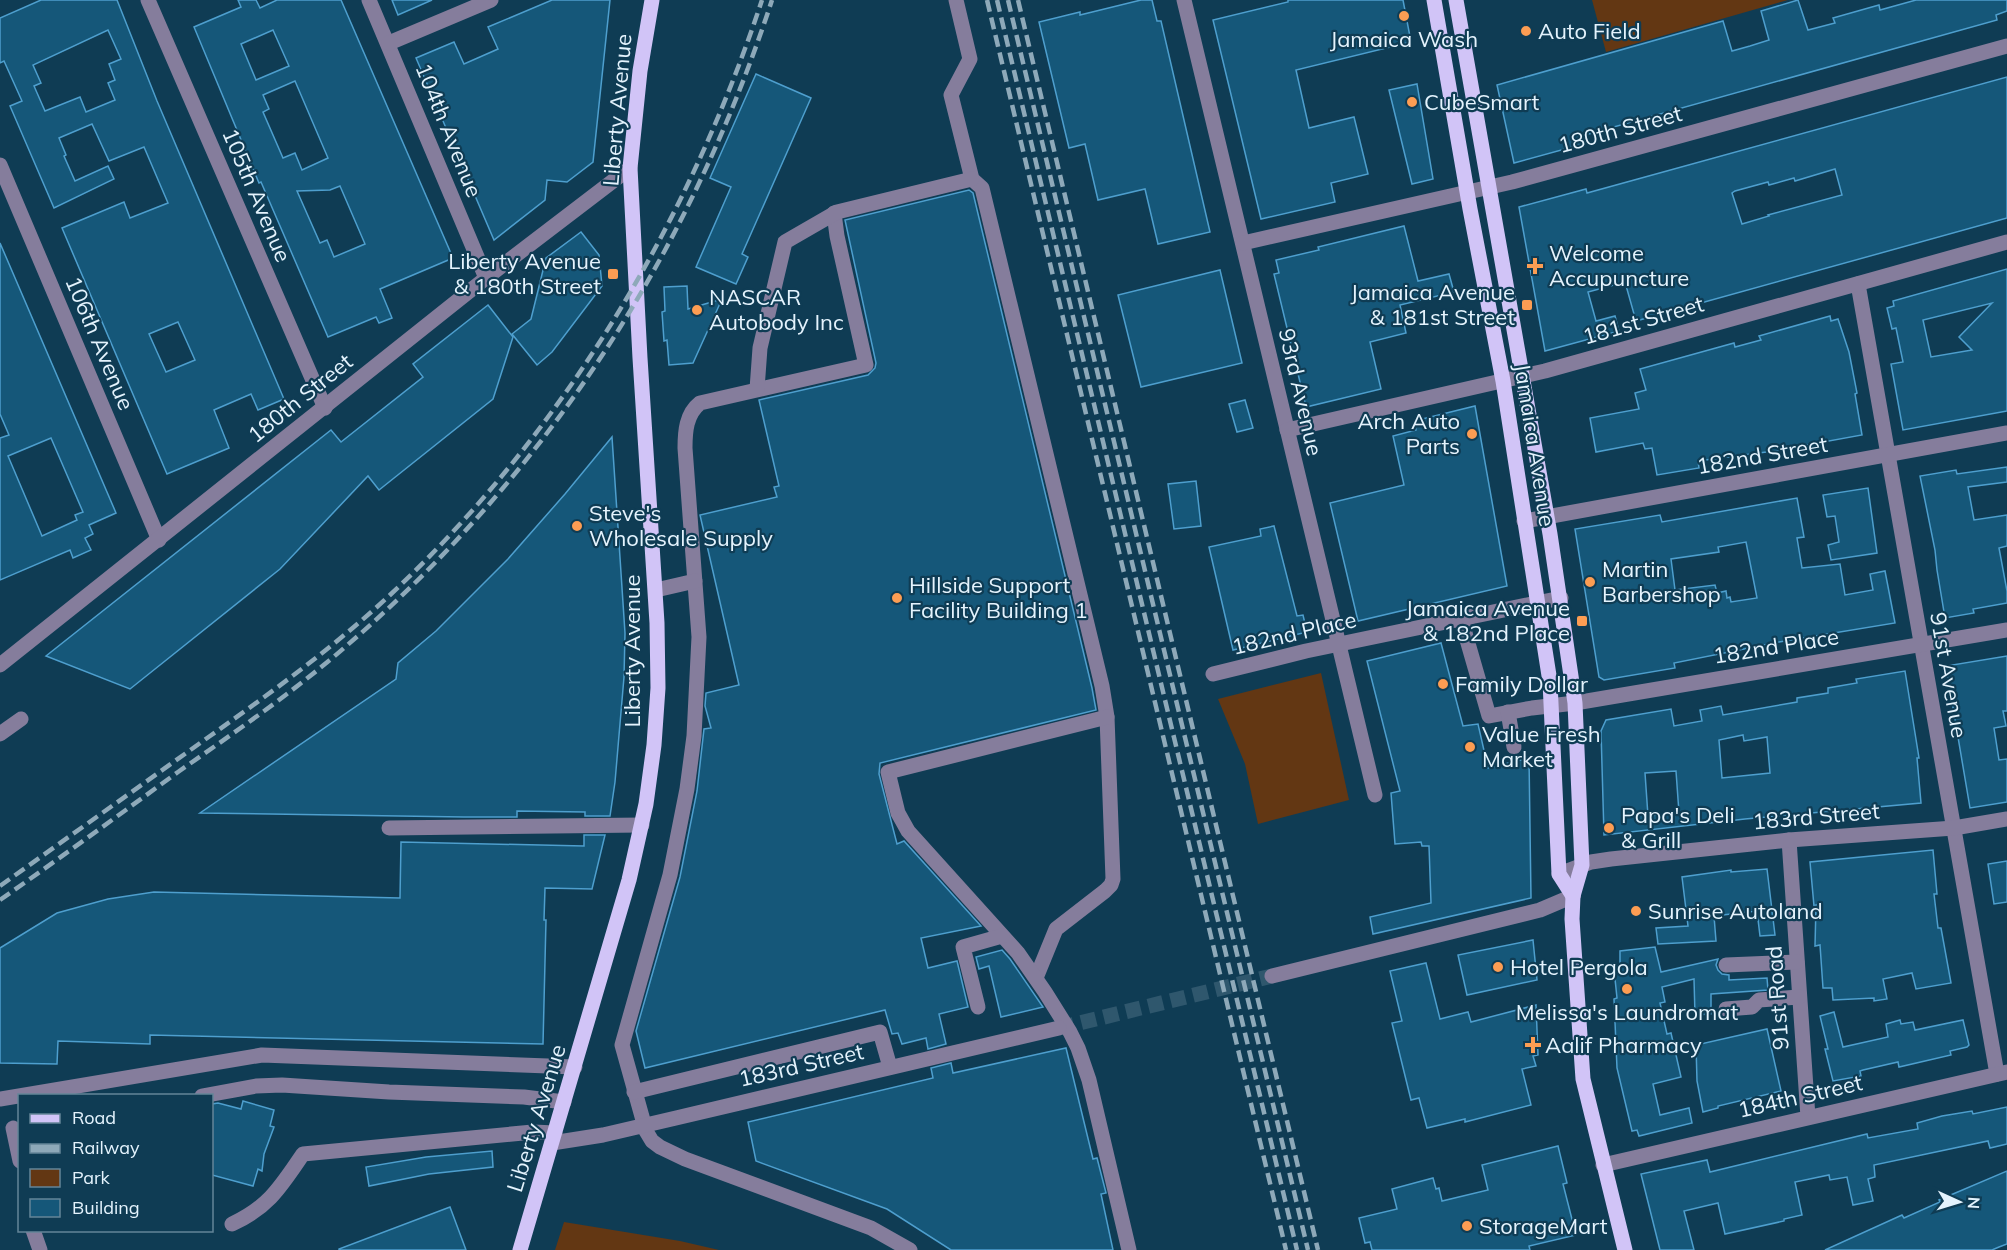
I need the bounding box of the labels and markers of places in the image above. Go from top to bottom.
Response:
marker: Jamaica Wash [1397,9,1411,23]
place label: Auto Field [1538,17,1641,45]
marker: Auto Field [1519,24,1533,38]
place label: Jamaica Wash [1330,25,1478,53]
place label: CubeSmart [1424,88,1539,116]
marker: CubeSmart [1405,95,1419,109]
place label: Welcome Accupuncture [1549,239,1689,292]
place label: Liberty Avenue & 180th Street [448,247,601,300]
marker: Welcome Accupuncture [1526,257,1544,275]
marker: Liberty Avenue & 180th Street [606,267,620,281]
place label: Jamaica Avenue & 181st Street [1350,278,1515,331]
place label: NASCAR Autobody Inc [709,283,844,336]
marker: Jamaica Avenue & 181st Street [1520,298,1534,312]
marker: NASCAR Autobody Inc [690,303,704,317]
place label: Arch Auto Parts [1357,407,1460,460]
marker: Arch Auto Parts [1465,427,1479,441]
place label: Steve's Wholesale Supply [589,499,773,552]
marker: Steve's Wholesale Supply [570,519,584,533]
place label: Martin Barbershop [1602,555,1721,608]
place label: Hillside Support Facility Building 1 [909,571,1088,624]
marker: Martin Barbershop [1583,575,1597,589]
marker: Hillside Support Facility Building 1 [890,591,904,605]
place label: Jamaica Avenue & 182nd Place [1405,594,1570,647]
marker: Jamaica Avenue & 182nd Place [1575,614,1589,628]
place label: Family Dollar [1455,670,1588,698]
marker: Family Dollar [1436,677,1450,691]
place label: Value Fresh Market [1482,720,1601,773]
marker: Value Fresh Market [1463,740,1477,754]
place label: Papa's Deli & Grill [1621,801,1735,854]
marker: Papa's Deli & Grill [1602,821,1616,835]
place label: Sunrise Autoland [1648,897,1823,925]
marker: Sunrise Autoland [1629,904,1643,918]
place label: Hotel Pergola [1510,953,1648,981]
marker: Hotel Pergola [1491,960,1505,974]
marker: Melissa's Laundromat [1620,982,1634,996]
place label: Melissa's Laundromat [1516,998,1739,1026]
place label: Aalif Pharmacy [1545,1031,1702,1059]
marker: Aalif Pharmacy [1526,1038,1540,1052]
place label: StorageMart [1479,1212,1608,1240]
marker: StorageMart [1460,1219,1474,1233]

